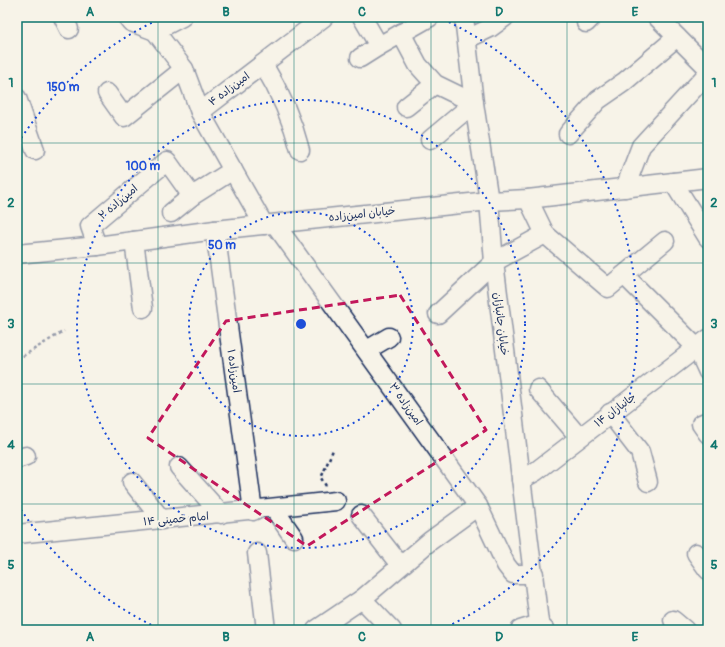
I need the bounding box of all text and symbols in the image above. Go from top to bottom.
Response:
text: A [86,4,95,20]
text: B [222,4,230,20]
text: C [358,4,366,20]
text: D [495,4,503,20]
text: E [632,4,639,20]
street label: امین‌زاده ۴ [206,69,252,109]
text: 1 [8,75,14,91]
text: 1 [711,75,717,91]
text: 150 m [47,80,80,95]
text: 100 m [126,159,161,174]
street label: امین‌زاده ۲ [96,182,140,222]
text: 2 [7,195,15,211]
text: 2 [710,195,718,211]
street label: خیابان امین‌زاده [328,204,396,225]
text: 50 m [208,238,236,253]
street label: خیابان جانبازان [490,292,511,357]
text: 3 [7,316,15,332]
text: 3 [710,316,718,332]
centre of rings [294,317,308,331]
street label: امین‌زاده ۱ [225,348,243,394]
street label: امین‌زاده ۳ [387,380,425,428]
street label: جانبازان ۱۴ [592,390,639,431]
text: 4 [7,437,15,453]
text: 4 [710,437,718,453]
street label: امام خمینی ۱۴ [143,510,210,530]
text: 5 [7,557,15,573]
text: 5 [710,557,718,573]
text: A [86,629,95,645]
text: B [222,629,230,645]
text: C [358,629,366,645]
text: D [495,629,503,645]
text: E [632,629,639,645]

